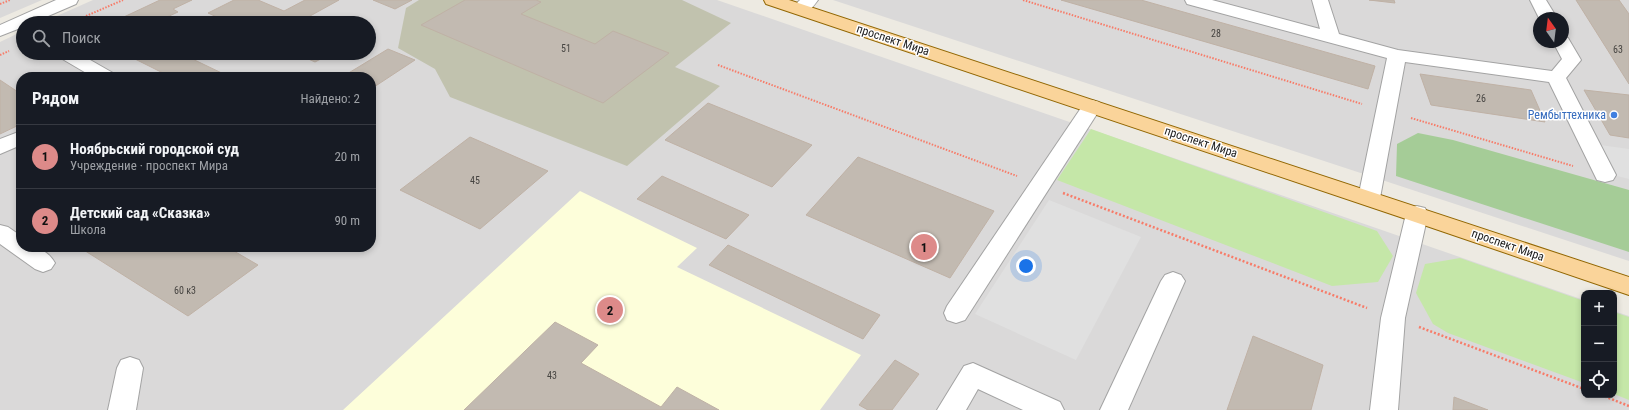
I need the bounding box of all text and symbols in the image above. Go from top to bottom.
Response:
north arrow [1533,12,1569,48]
search box [16,16,376,60]
street label: проспект Мира [855,22,931,58]
icon: search [30,27,52,49]
house number: 28 [1211,28,1221,39]
text: Поиск [62,29,101,47]
house number: 51 [561,43,571,54]
house number: 63 [1613,44,1623,55]
text: Рядом [32,88,79,108]
text: Найдено: 2 [300,91,360,106]
house number: 26 [1476,93,1486,104]
place label: Рембыттехника [1528,108,1606,122]
marker: Рембыттехника [1609,110,1619,120]
street label: проспект Мира [1163,124,1239,160]
text: Ноябрьский городской суд [70,140,239,158]
text: 1 [42,149,48,164]
text: 20 m [334,149,360,164]
text: Учреждение · проспект Мира [70,158,228,173]
house number: 45 [470,175,480,186]
text: Детский сад «Сказка» [70,204,210,222]
text: 2 [42,213,48,228]
text: 90 m [334,213,360,228]
text: Школа [70,222,106,237]
street label: проспект Мира [1470,226,1546,264]
pin: 1 [911,232,937,262]
your location [1016,256,1036,276]
house number: 60 к3 [174,285,196,296]
map controls [1581,290,1617,398]
button: + [1581,290,1617,326]
pin: 2 [597,295,623,325]
button: − [1581,326,1617,362]
button: locate [1581,362,1617,398]
house number: 43 [547,370,557,381]

